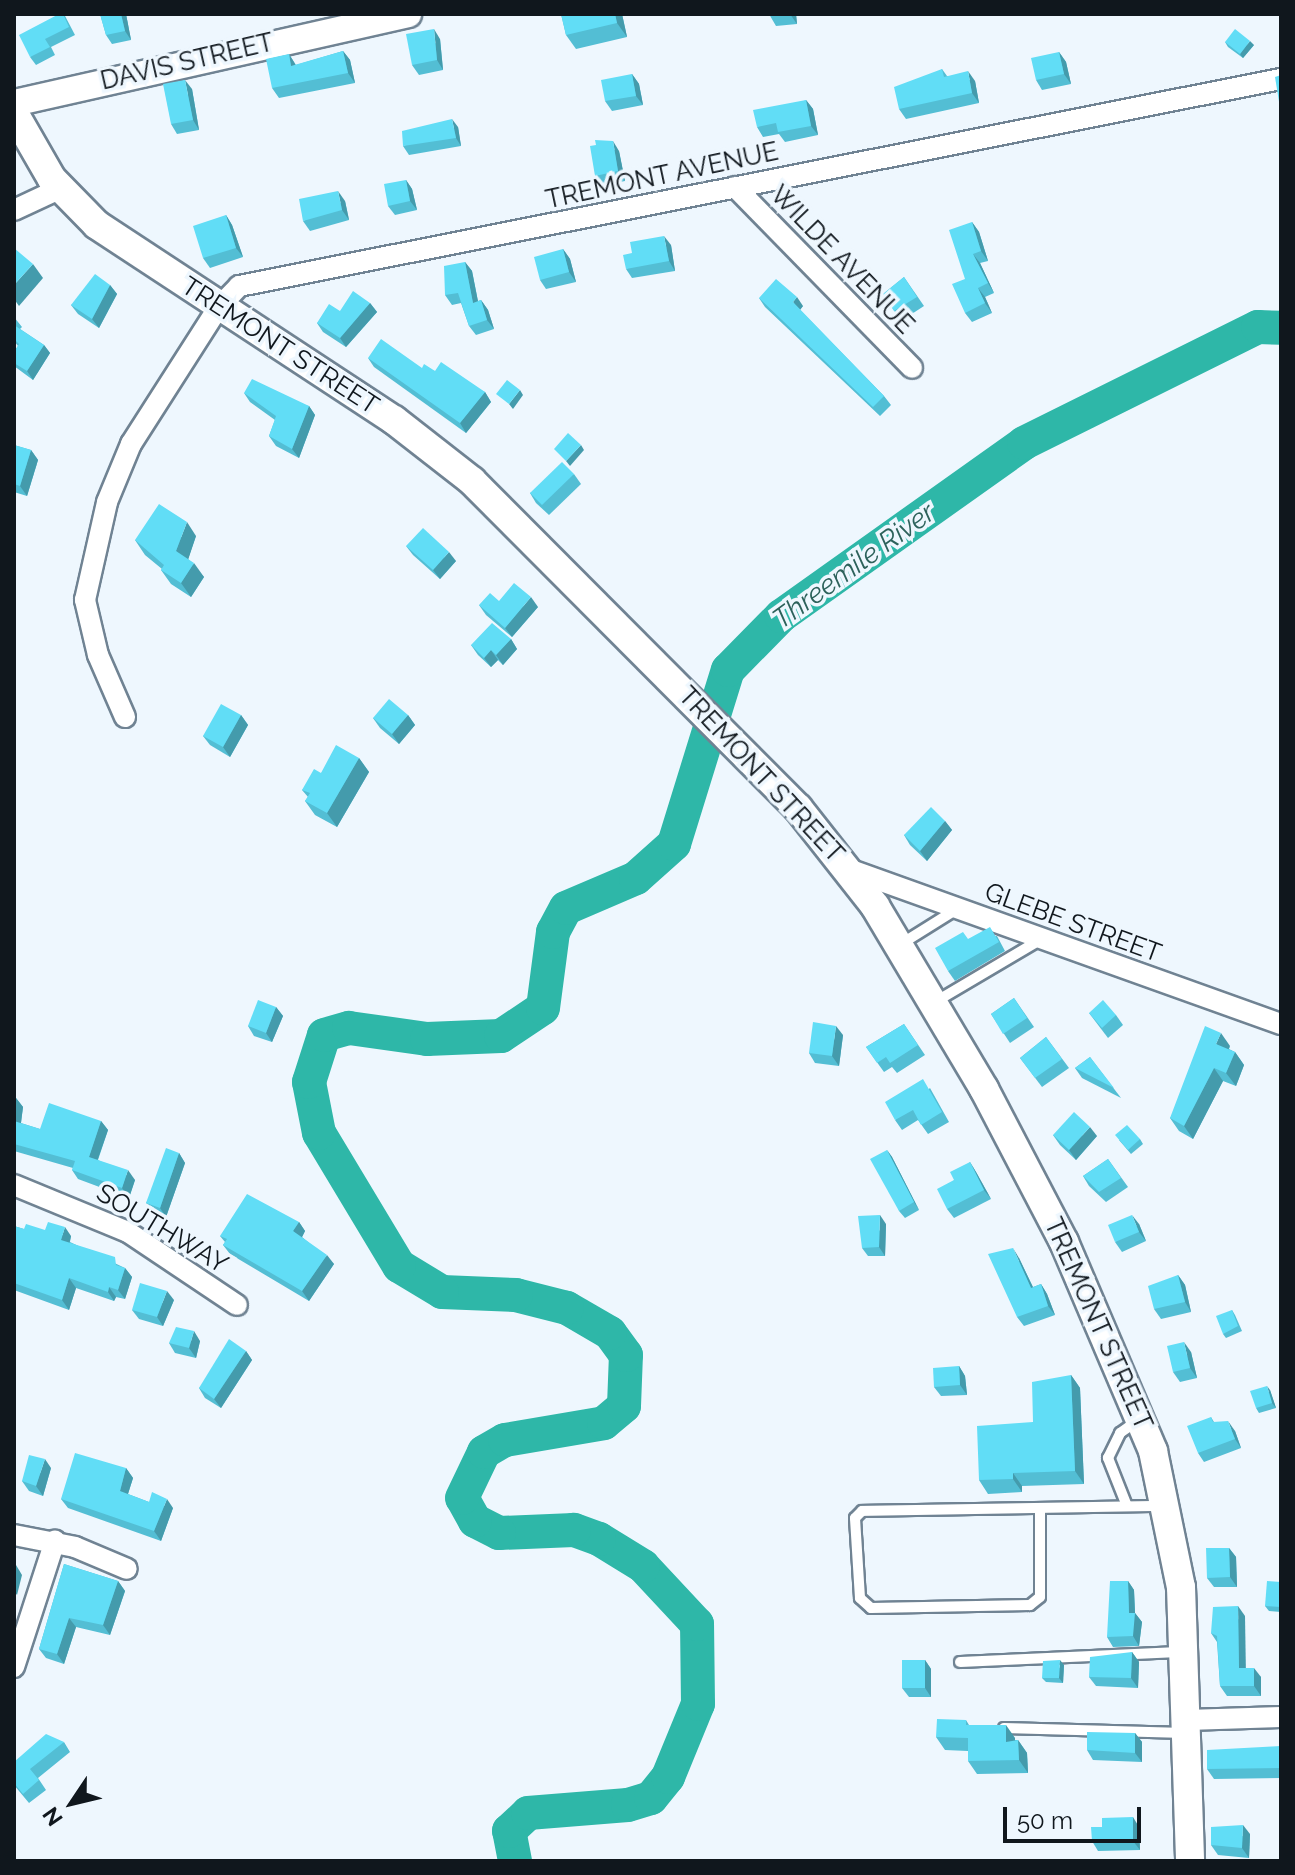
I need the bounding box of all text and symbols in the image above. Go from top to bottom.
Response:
street label: DAVIS STREET [97,27,277,97]
street label: TREMONT AVENUE [542,136,782,216]
street label: WILDE AVENUE [763,179,921,341]
street label: TREMONT STREET [175,270,385,422]
water label: Threemile River [766,496,942,636]
street label: TREMONT STREET [671,680,851,870]
street label: GLEBE STREET [981,877,1165,969]
street label: SOUTHWAY [91,1177,233,1281]
street label: TREMONT STREET [1037,1213,1159,1435]
north arrow [32,1763,112,1843]
scale bar [1007,1791,1145,1841]
text: N [37,1802,68,1831]
text: 50 m [1017,1806,1073,1835]

